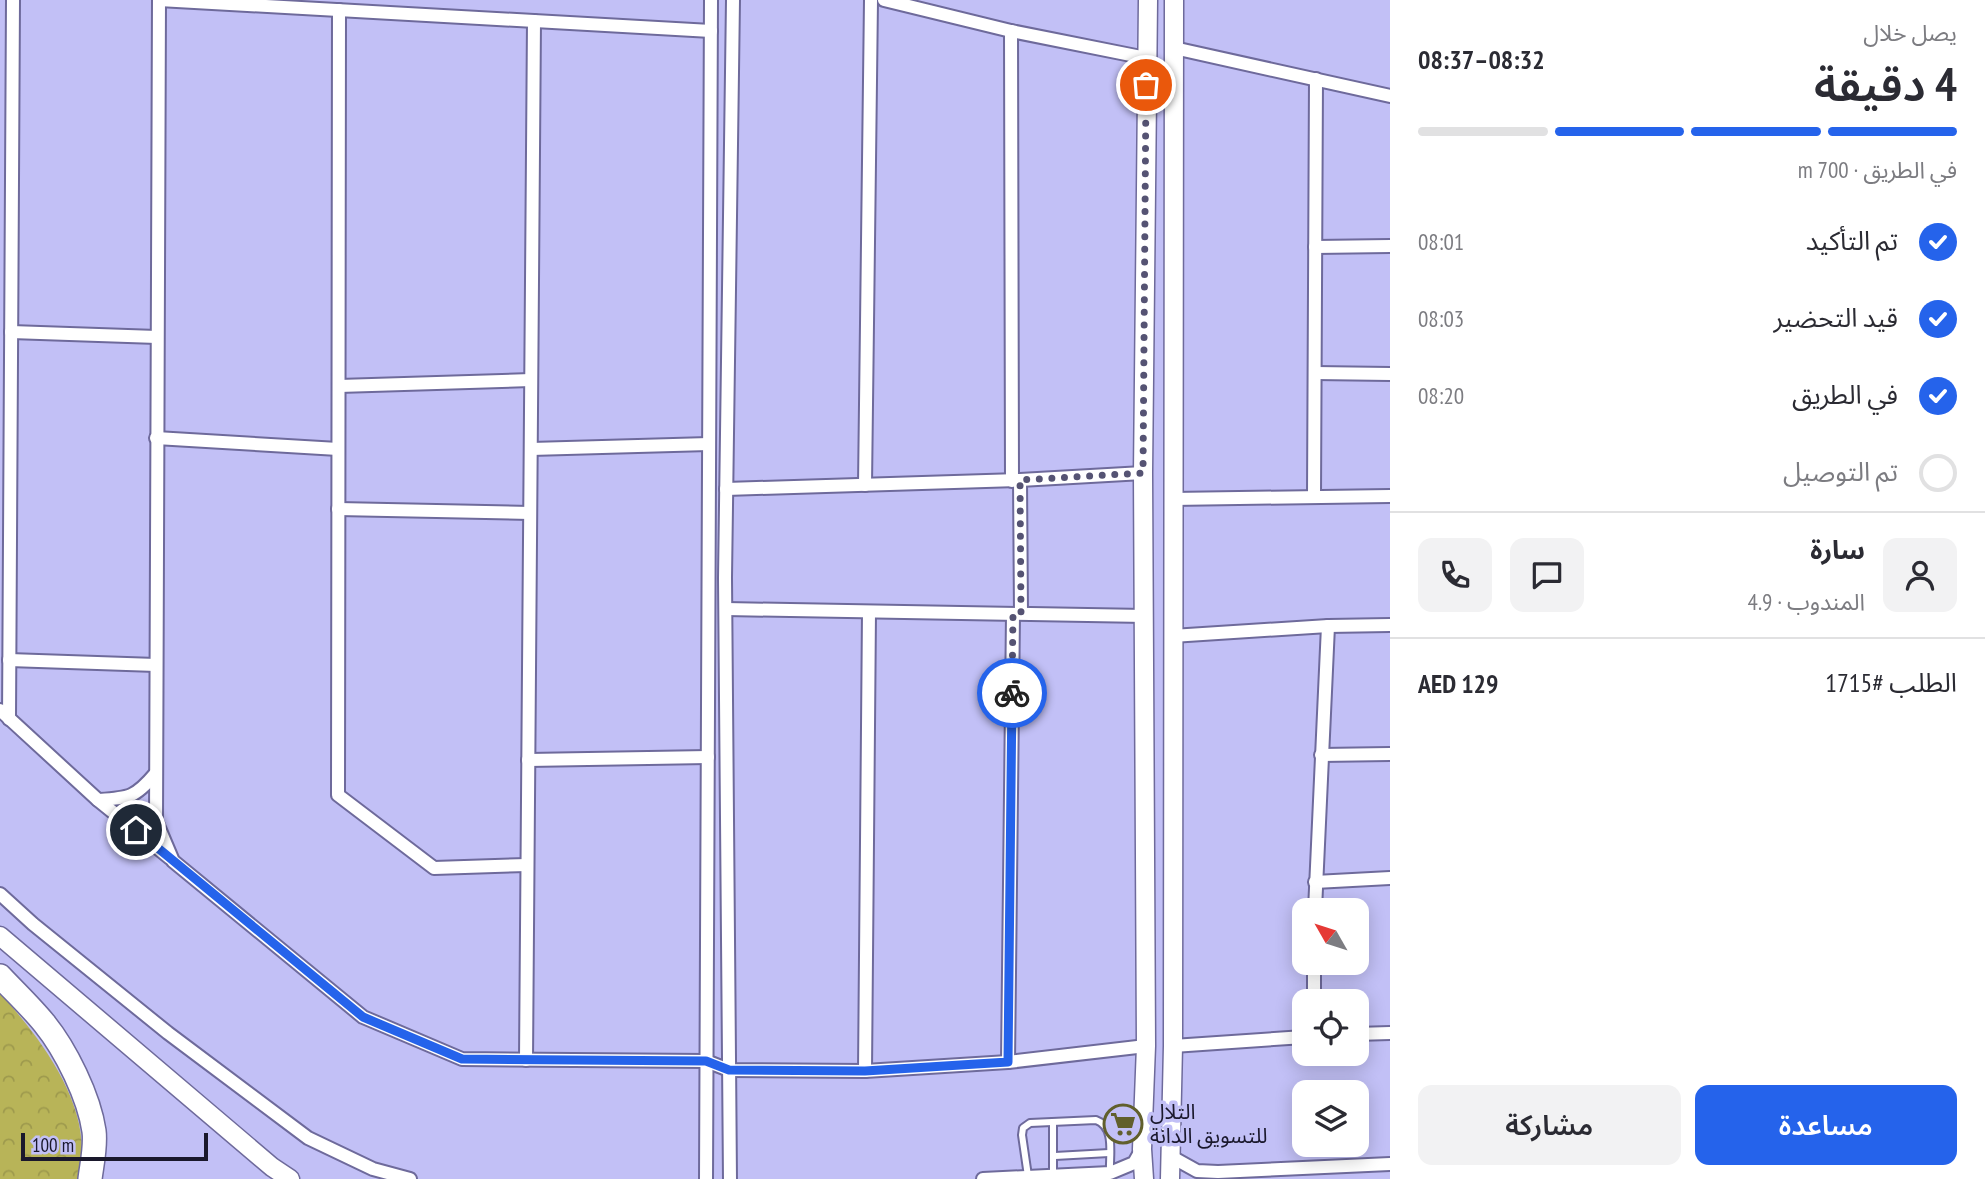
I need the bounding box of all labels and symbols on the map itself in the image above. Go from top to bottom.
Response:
pin [1116,55,1176,115]
courier [977,658,1047,728]
pin [106,800,166,860]
north arrow [1292,898,1368,975]
place label: التلال للتسويق الدانة [1150,1098,1268,1149]
supermarket icon: التلال للتسويق الدانة [1102,1103,1144,1145]
scale bar [21,1130,208,1162]

